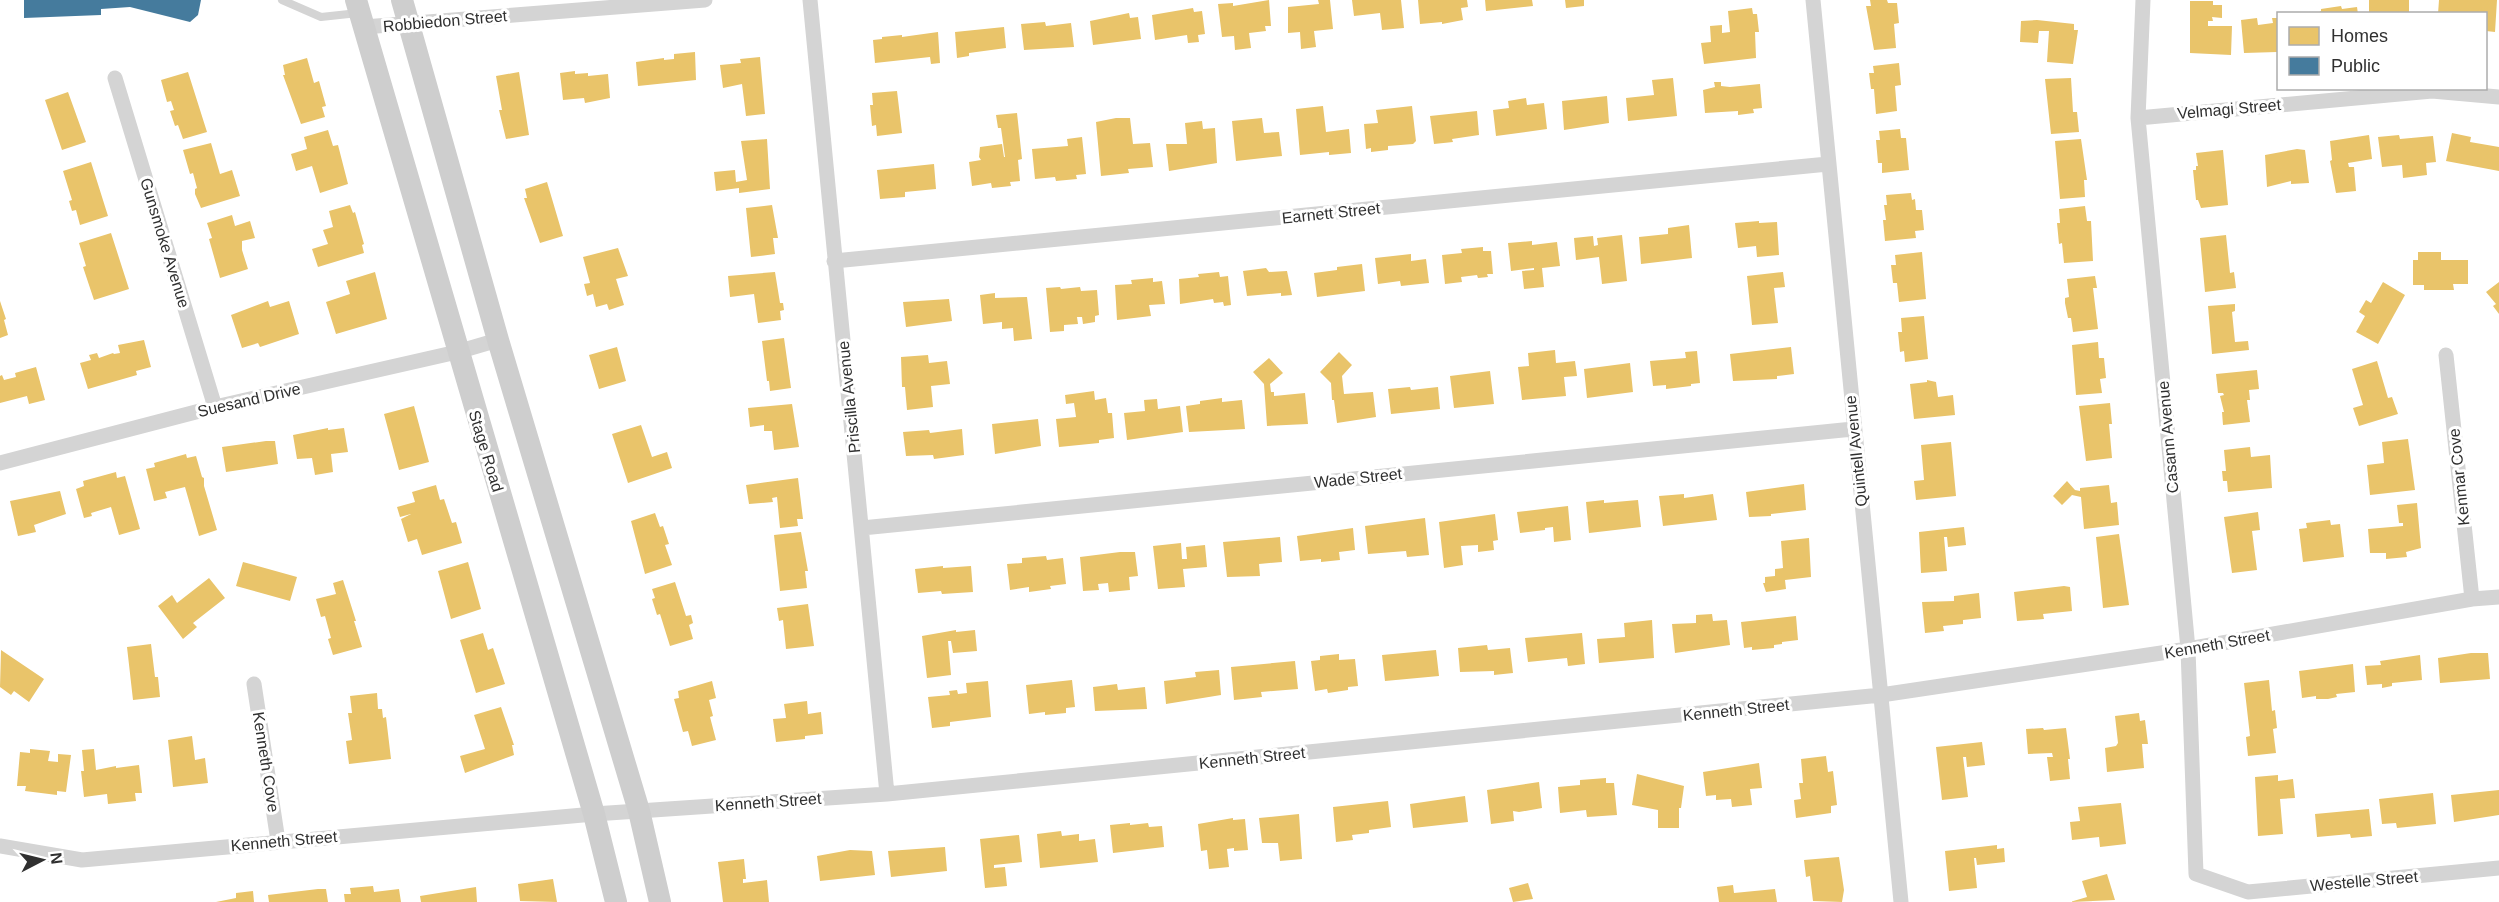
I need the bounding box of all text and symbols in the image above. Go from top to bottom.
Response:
street label: Robbiedon Street [382,7,508,35]
legend [2277,12,2487,90]
text: Homes [2331,26,2388,46]
text: Public [2331,56,2380,76]
street label: Velmagi Street [2176,96,2282,122]
street label: Gunsmoke Avenue [137,176,193,310]
street label: Earnett Street [1281,199,1382,227]
street label: Priscilla Avenue [835,340,863,454]
street label: Suesand Drive [196,380,302,420]
street label: Casann Avenue [2155,380,2181,494]
street label: Quintell Avenue [1842,394,1870,507]
street label: Stage Road [466,408,506,494]
street label: Kenmar Cove [2445,427,2473,527]
street label: Wade Street [1313,465,1403,491]
street label: Kenneth Street [2163,626,2272,662]
street label: Kenneth Street [1682,696,1791,724]
street label: Kenneth Cove [250,711,282,814]
street label: Kenneth Street [1198,744,1307,772]
street label: Kenneth Street [714,790,822,814]
street label: Kenneth Street [230,828,338,854]
north arrow [12,830,72,890]
text: N [47,851,66,865]
street label: Westelle Street [2309,868,2419,894]

